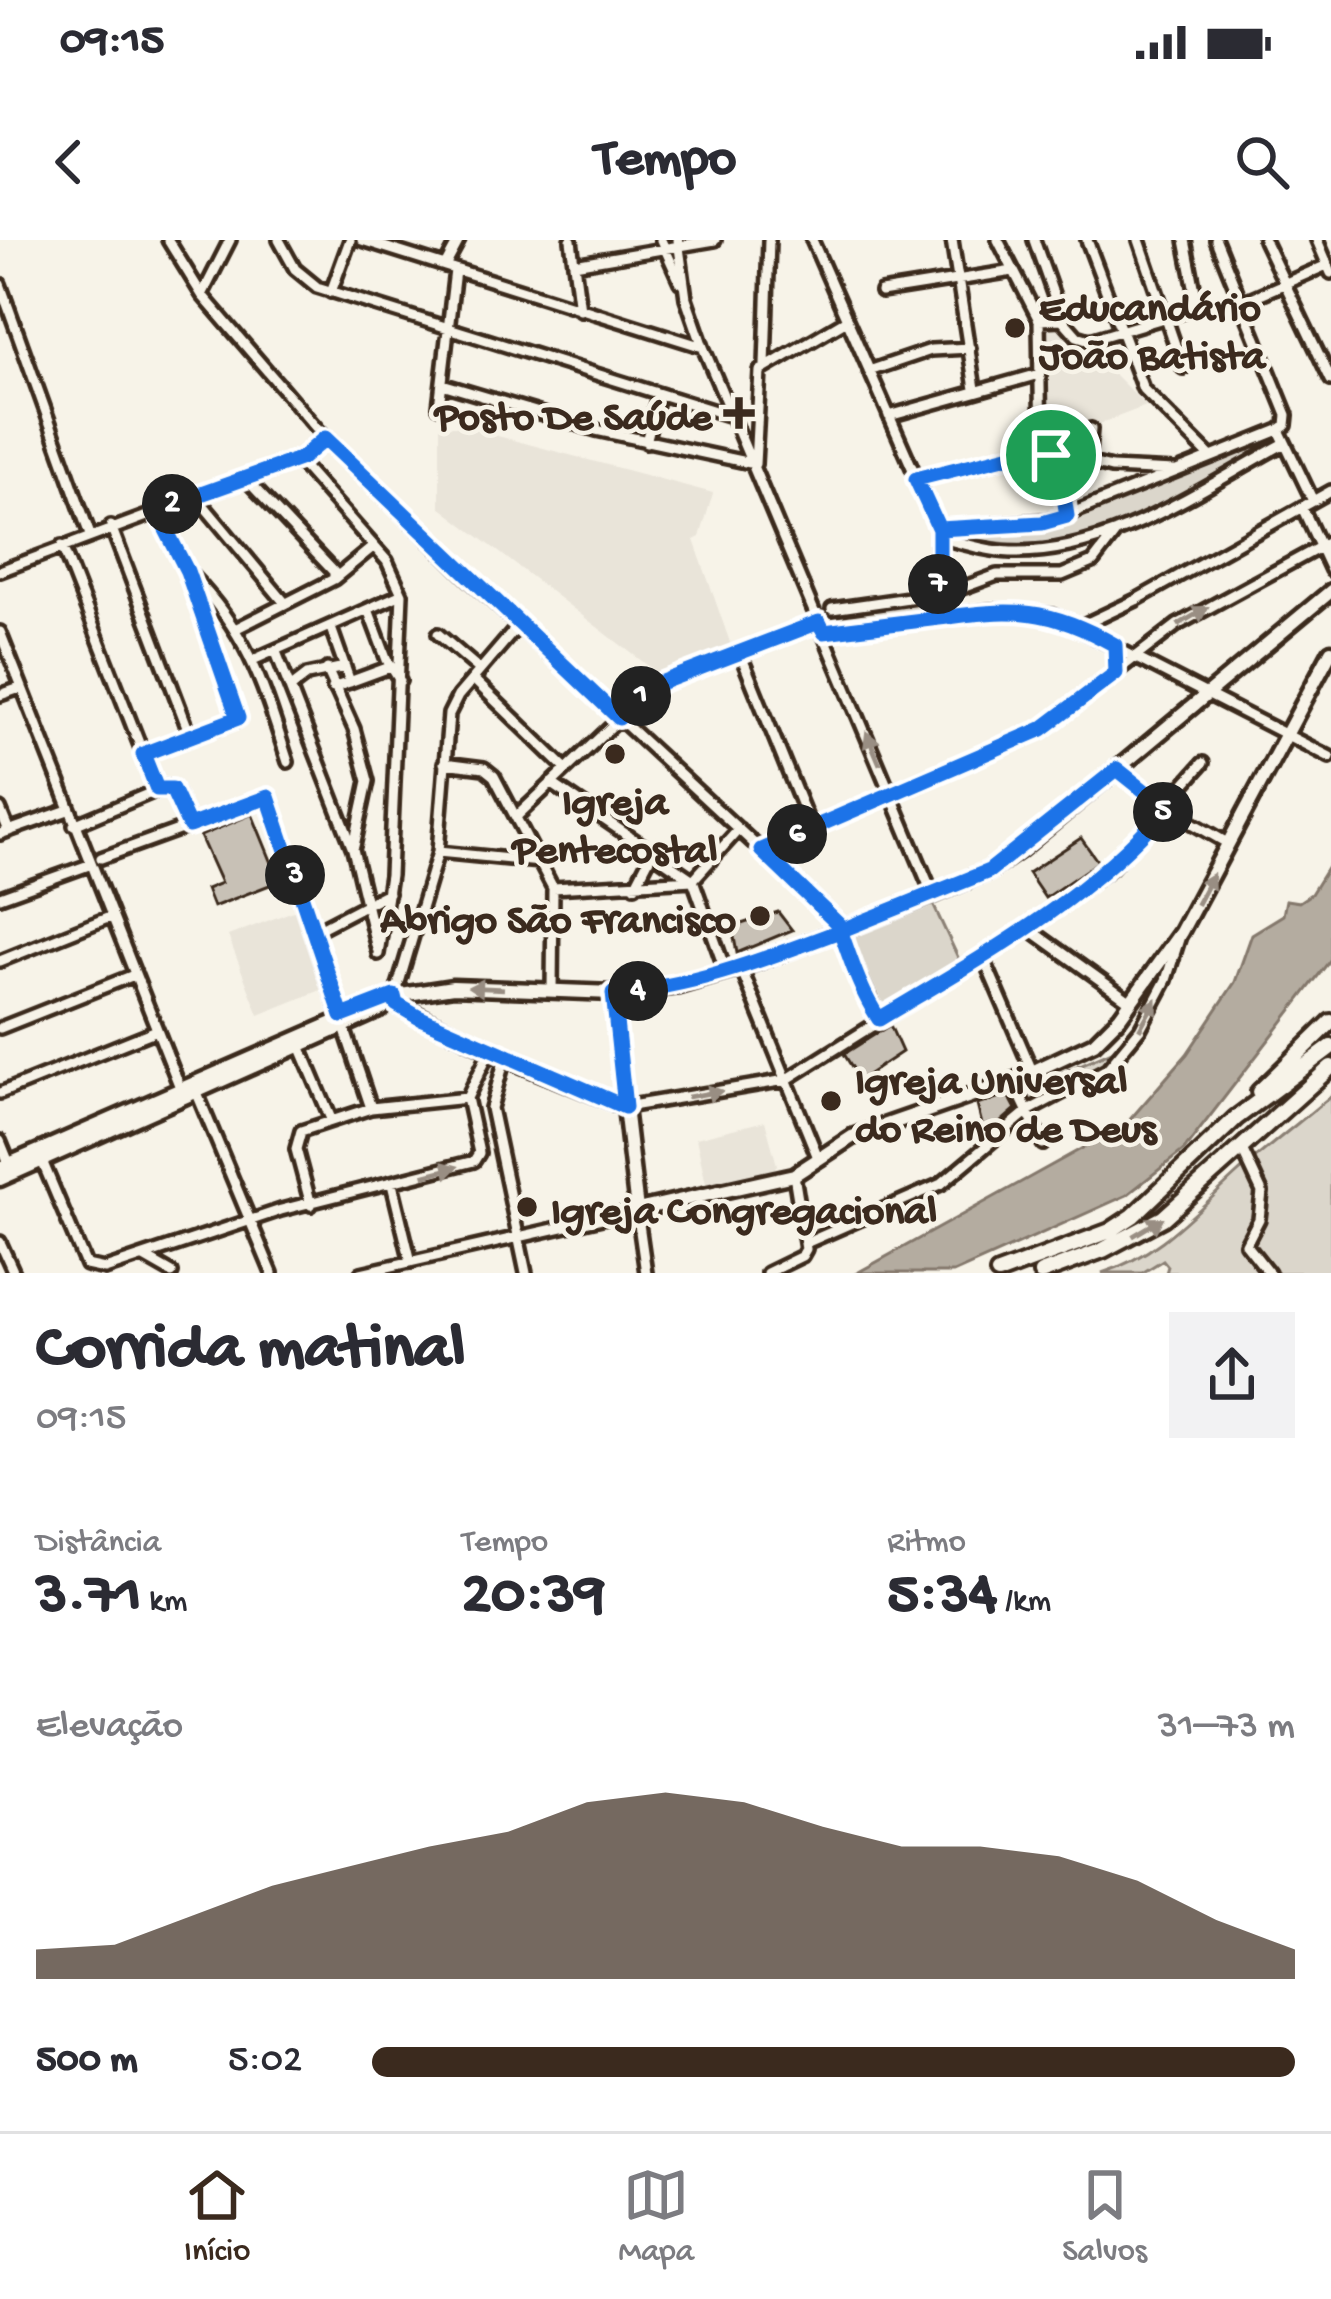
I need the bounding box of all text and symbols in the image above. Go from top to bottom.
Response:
text: 09:15 [60,16,164,69]
icon: back [36,129,102,195]
icon: search [1229,129,1295,195]
text: Tempo [595,130,736,194]
place label: Educandário João Batista [1038,287,1268,384]
marker: Educandário João Batista [1002,315,1028,341]
place label: Posto De Saúde [433,396,713,445]
marker: Posto De Saúde [723,397,755,429]
pin [1000,404,1102,506]
icon: arrive [1018,422,1084,488]
pin: 2 [142,474,202,534]
text: 2 [164,485,180,523]
pin: 7 [908,554,968,614]
text: 7 [929,565,947,603]
one-way arrow [1176,606,1210,627]
pin: 1 [611,666,671,726]
text: 1 [634,677,648,715]
one-way arrow [863,730,882,766]
marker: Igreja Pentecostal [602,741,628,767]
place label: Igreja Pentecostal [511,781,717,878]
pin: 5 [1133,782,1193,842]
text: 5 [1154,793,1172,831]
pin: 6 [767,804,827,864]
text: 6 [789,815,805,853]
pin: 3 [265,845,325,905]
text: 3 [286,856,304,894]
one-way arrow [1194,871,1214,906]
place label: Abrigo São Francisco [379,899,736,948]
marker: Abrigo São Francisco [747,903,773,929]
pin: 4 [608,961,668,1021]
text: 4 [630,972,646,1010]
one-way arrow [466,978,504,997]
one-way arrow [1136,997,1157,1030]
place label: Igreja Universal do Reino de Deus [855,1060,1159,1157]
one-way arrow [687,1084,725,1102]
marker: Igreja Universal do Reino de Deus [818,1088,844,1114]
one-way arrow [423,1160,460,1179]
place label: Igreja Congregacional [551,1190,937,1239]
marker: Igreja Congregacional [514,1194,540,1220]
one-way arrow [1131,1217,1165,1238]
button: share [1169,1312,1295,1438]
text: Corrida matinal [36,1313,465,1391]
text: 09:15 [36,1397,126,1443]
text: Distância [36,1525,161,1563]
text: Tempo [462,1525,548,1563]
text: Ritmo [887,1525,966,1563]
text: 3.71 [36,1563,141,1633]
text: 20:39 [462,1563,605,1633]
text: 5:34 [887,1563,997,1633]
text: km [141,1584,187,1622]
text: /km [997,1584,1051,1622]
text: Elevação [36,1705,183,1751]
text: 31–73 m [1158,1705,1295,1751]
text: 500 m [36,2039,138,2085]
text: 5:02 [228,2039,302,2085]
tab: Início [184,2162,250,2272]
tab: Mapa [618,2162,694,2272]
tab: Salvos [1062,2162,1147,2272]

